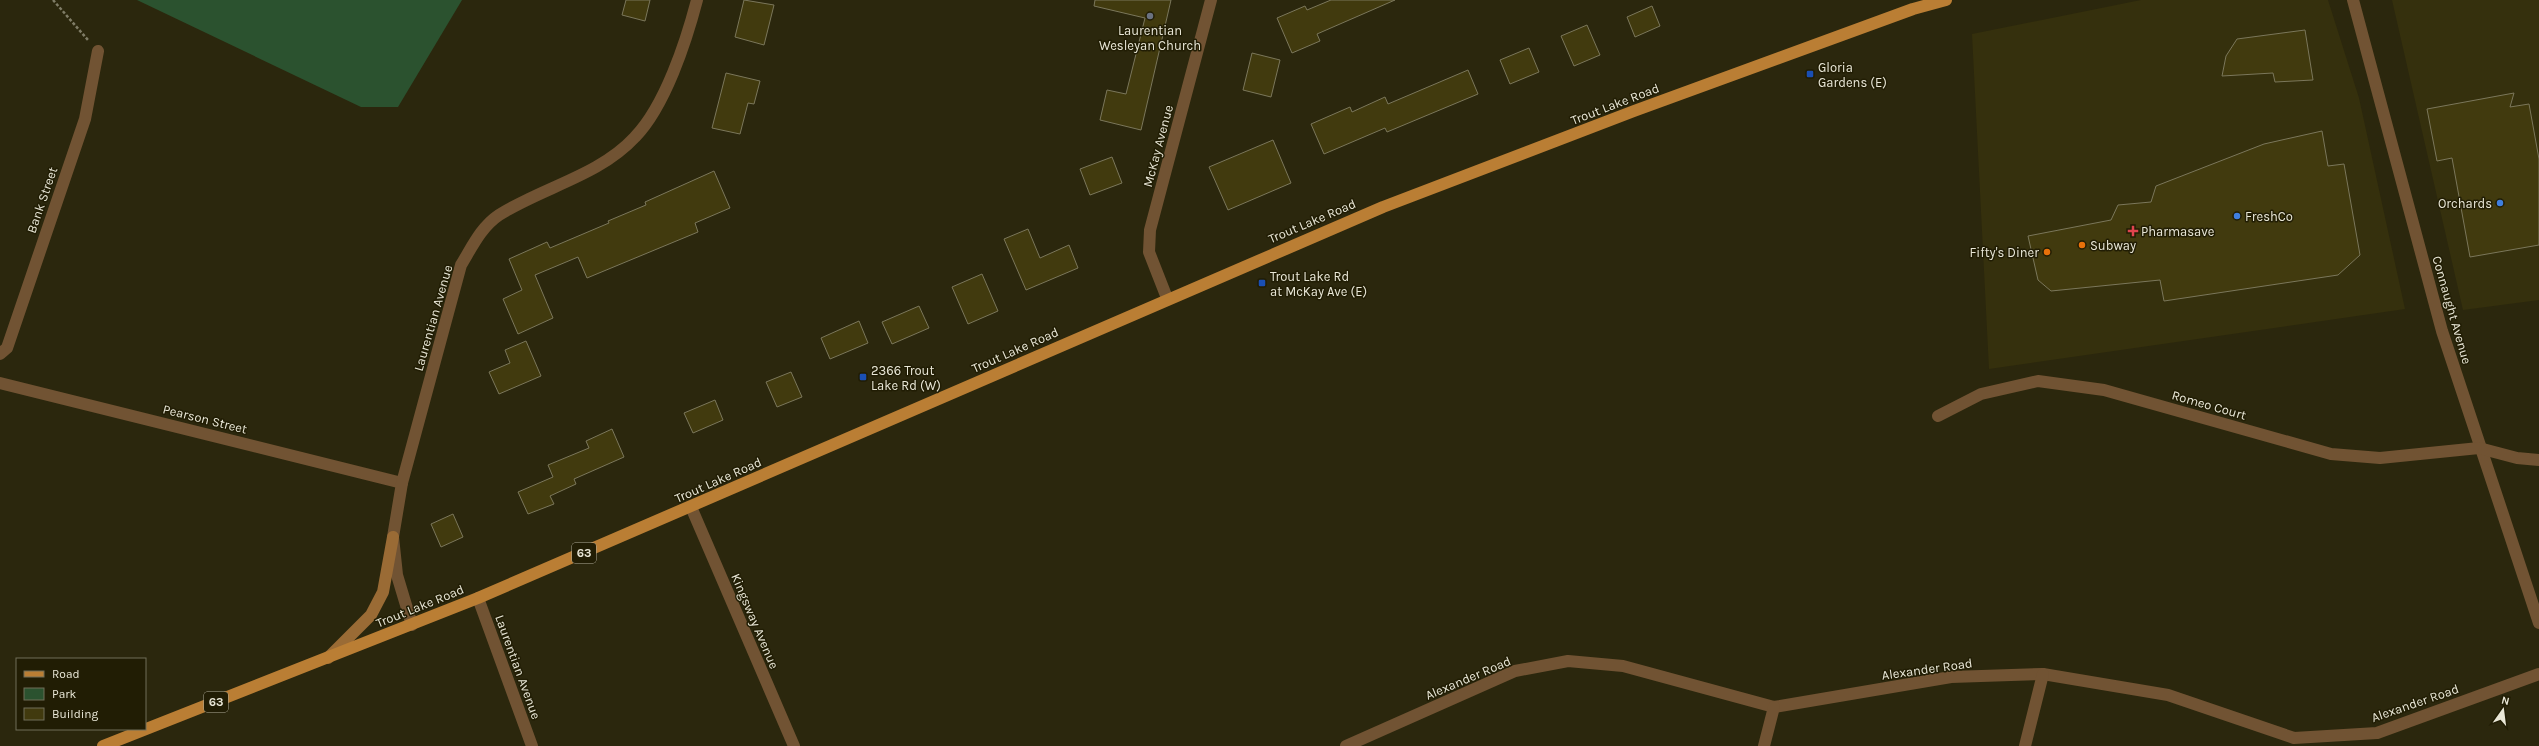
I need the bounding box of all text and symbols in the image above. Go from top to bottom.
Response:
marker: Laurentian Wesleyan Church [1145,11,1155,21]
place label: Laurentian Wesleyan Church [1099,23,1201,53]
place label: Gloria Gardens (E) [1818,60,1887,90]
marker: Gloria Gardens (E) [1805,69,1815,79]
street label: Trout Lake Road [1569,80,1661,128]
street label: McKay Avenue [1140,103,1176,189]
street label: Bank Street [24,165,60,235]
street label: Trout Lake Road [1266,196,1358,246]
place label: Orchards [2438,196,2492,211]
marker: Orchards [2495,198,2505,208]
place label: FreshCo [2245,209,2293,224]
marker: FreshCo [2232,211,2242,221]
place label: Pharmasave [2141,224,2215,239]
marker: Pharmasave [2128,226,2138,236]
place label: Subway [2090,238,2136,253]
marker: Subway [2077,240,2087,250]
place label: Fifty's Diner [1970,245,2039,260]
marker: Fifty's Diner [2042,247,2052,257]
street label: Connaught Avenue [2429,254,2475,366]
street label: Laurentian Avenue [411,263,455,373]
place label: Trout Lake Rd at McKay Ave (E) [1270,269,1367,299]
marker: Trout Lake Rd at McKay Ave (E) [1257,278,1267,288]
street label: Trout Lake Road [969,324,1061,376]
place label: 2366 Trout Lake Rd (W) [871,363,941,393]
marker: 2366 Trout Lake Rd (W) [858,372,868,382]
street label: Romeo Court [2170,387,2248,423]
street label: Pearson Street [161,401,249,437]
street label: Trout Lake Road [672,454,764,506]
road number: 63 [572,543,596,563]
street label: Kingsway Avenue [728,571,782,671]
street label: Trout Lake Road [374,582,466,630]
street label: Laurentian Avenue [492,613,544,722]
street label: Alexander Road [1423,653,1513,703]
street label: Alexander Road [1881,655,1973,683]
legend [16,658,146,730]
text: Road [52,667,80,681]
street label: Alexander Road [2369,681,2461,725]
text: Park [52,687,77,701]
north arrow [2483,690,2523,730]
road number: 63 [204,692,228,712]
text: N [2500,694,2511,708]
text: Building [52,707,99,721]

